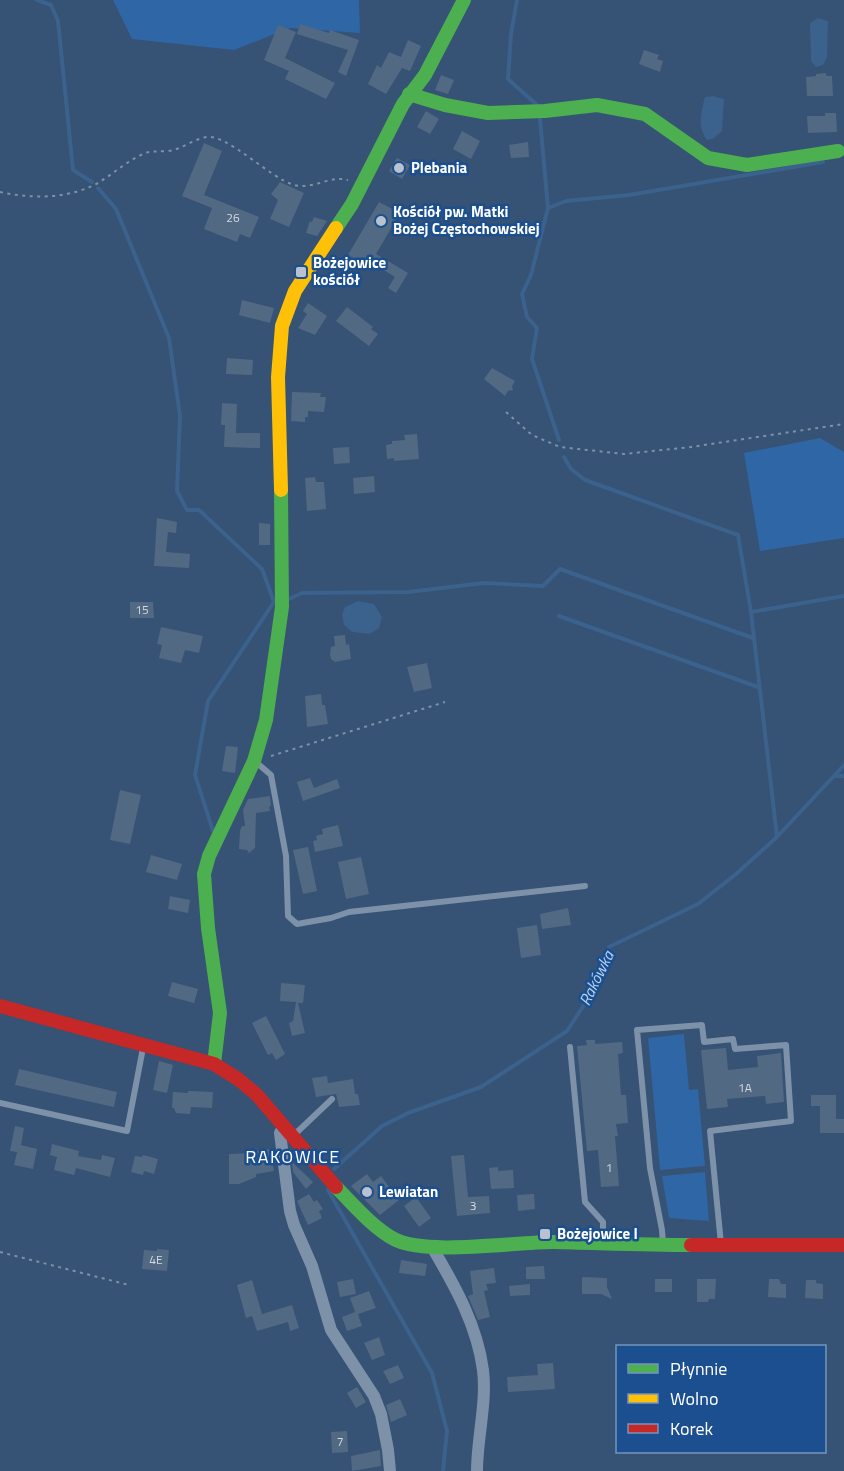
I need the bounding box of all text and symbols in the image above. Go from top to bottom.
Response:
place label: Plebania [411,156,468,179]
marker: Plebania [392,161,406,175]
place label: Kościół pw. Matki Bożej Częstochowskiej [393,200,540,240]
house number: 26 [226,208,240,227]
marker: Kościół pw. Matki Bożej Częstochowskiej [374,214,388,228]
place label: Bożejowice kościół [313,251,387,291]
marker: Bożejowice kościół [294,265,308,279]
house number: 15 [135,600,149,619]
water label: Rakówka [572,946,620,1009]
house number: 1A [738,1078,752,1097]
district label: RAKOWICE [245,1143,341,1170]
house number: 1 [606,1158,612,1177]
place label: Lewiatan [379,1180,438,1203]
marker: Lewiatan [360,1185,374,1199]
house number: 3 [470,1196,476,1215]
place label: Bożejowice I [557,1222,638,1245]
marker: Bożejowice I [538,1227,552,1241]
house number: 4E [149,1250,163,1269]
legend [616,1345,826,1453]
text: Płynnie [670,1355,727,1382]
text: Wolno [670,1385,718,1412]
text: Korek [670,1415,714,1442]
house number: 7 [337,1432,343,1451]

